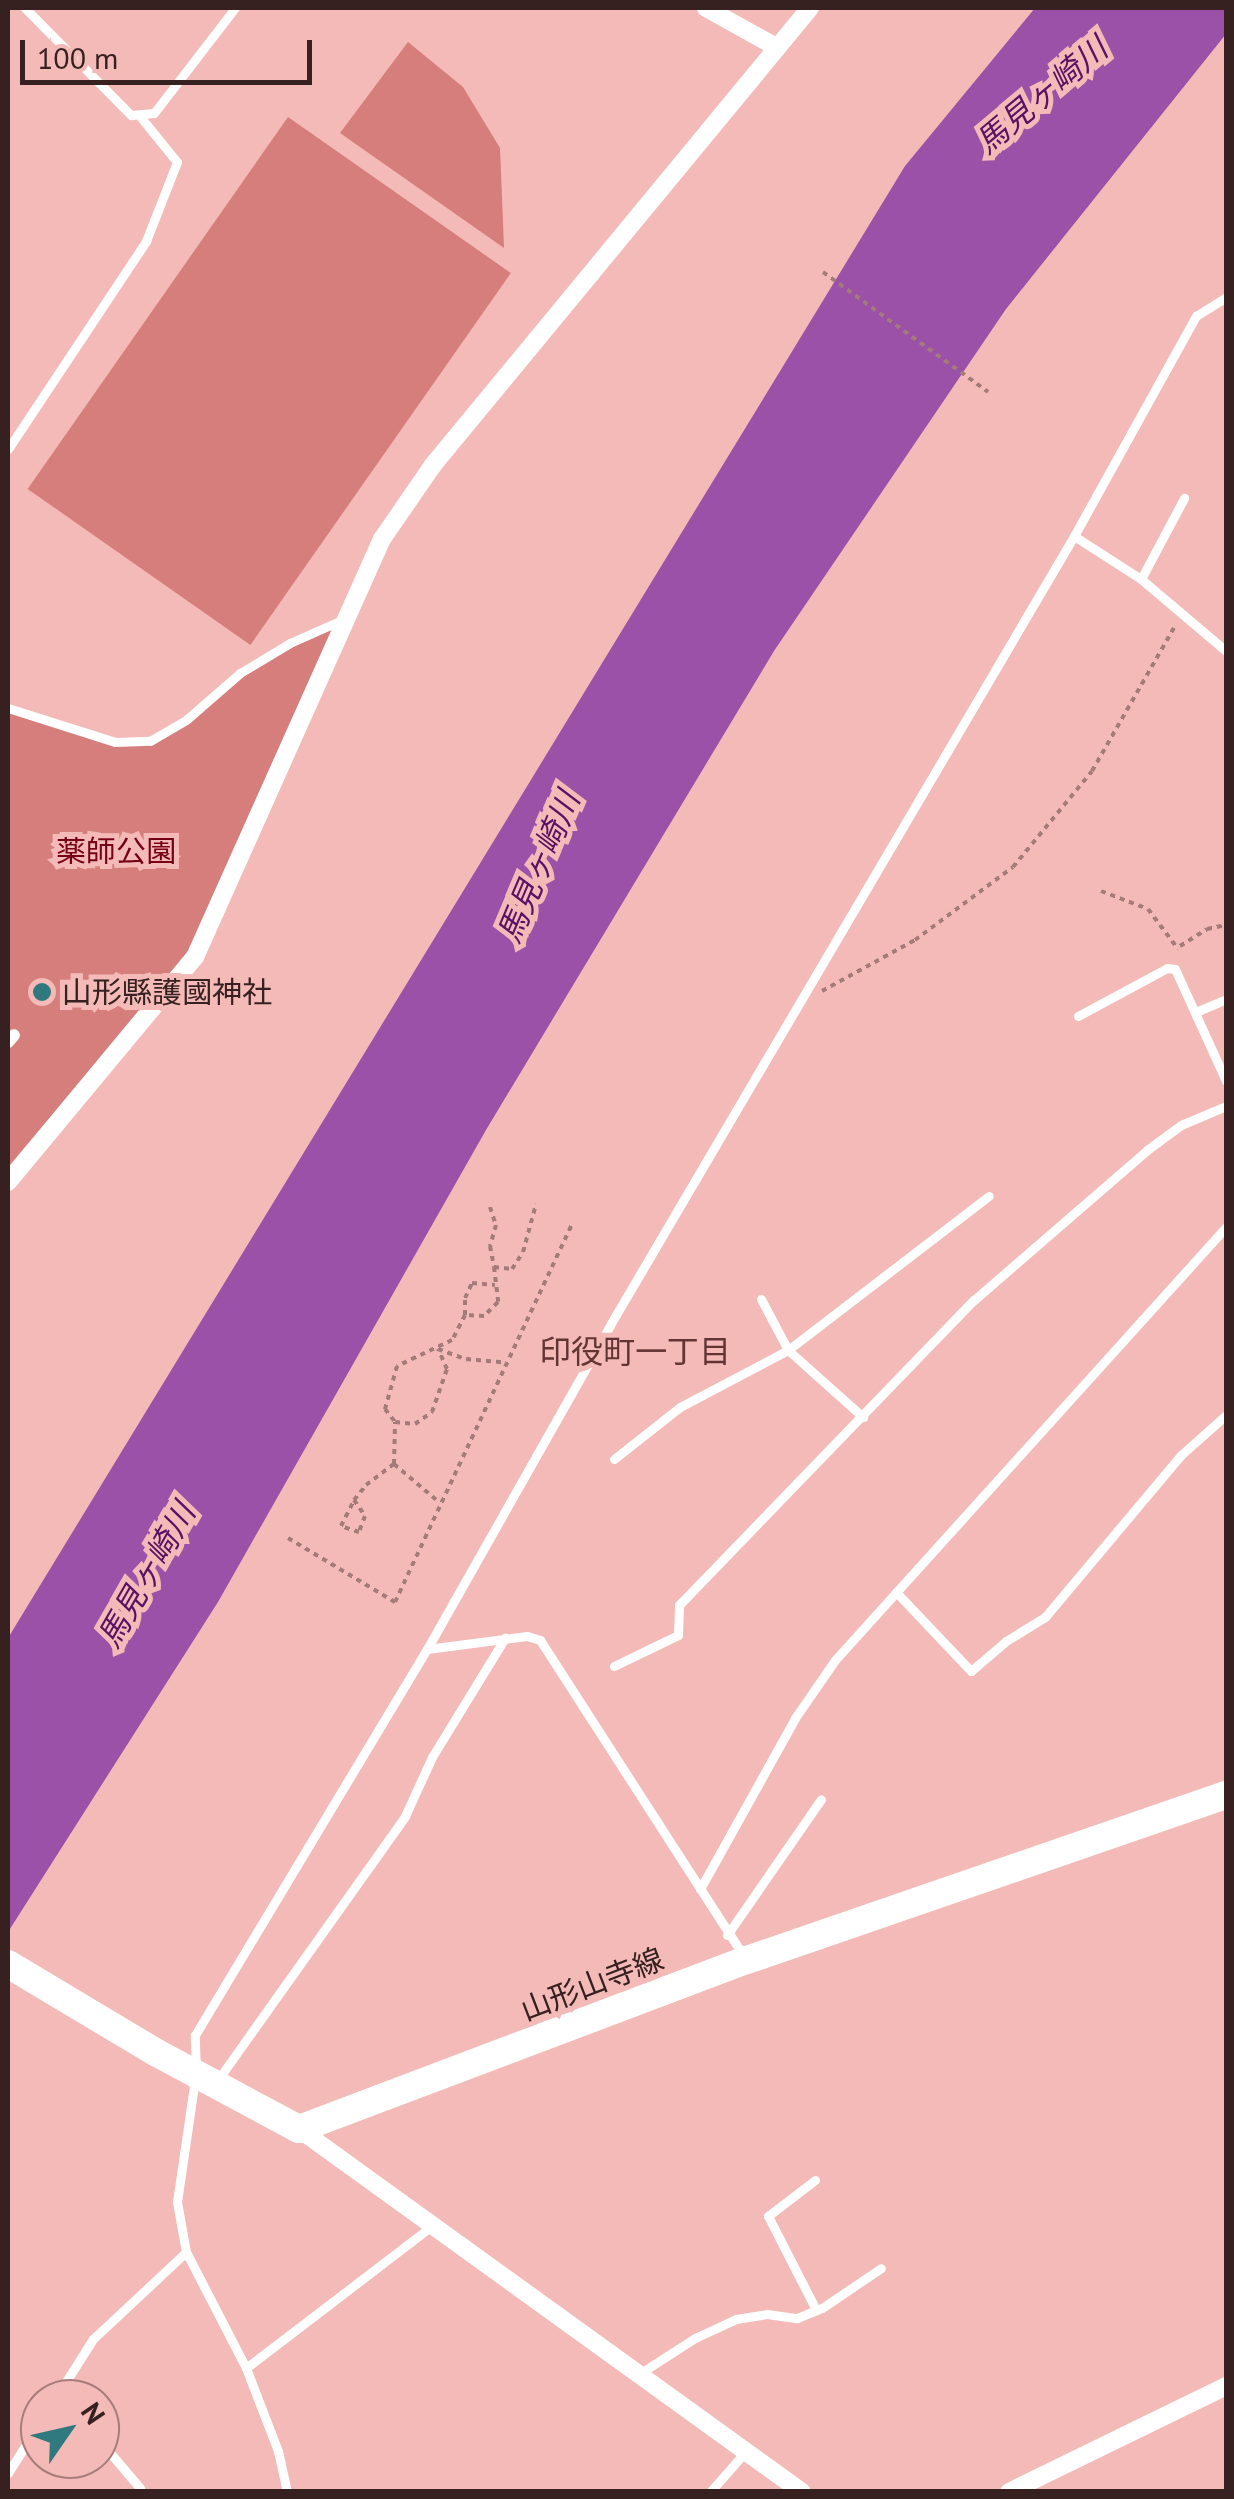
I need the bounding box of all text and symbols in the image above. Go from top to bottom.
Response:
scale bar [25,20,318,82]
water label: 馬見ヶ崎川 [967,29,1115,161]
text: 100 m [37,38,118,77]
water label: 馬見ヶ崎川 [489,786,587,948]
park label: 薬師公園 [56,833,176,869]
place label: 山形縣護國神社 [62,974,272,1010]
marker: 山形縣護國神社 [31,981,53,1003]
district label: 印役町一丁目 [539,1332,731,1370]
water label: 馬見ヶ崎川 [89,1496,203,1654]
street label: 山形山寺線 [516,1940,668,2028]
north arrow [20,2379,120,2479]
text: N [73,2395,114,2431]

